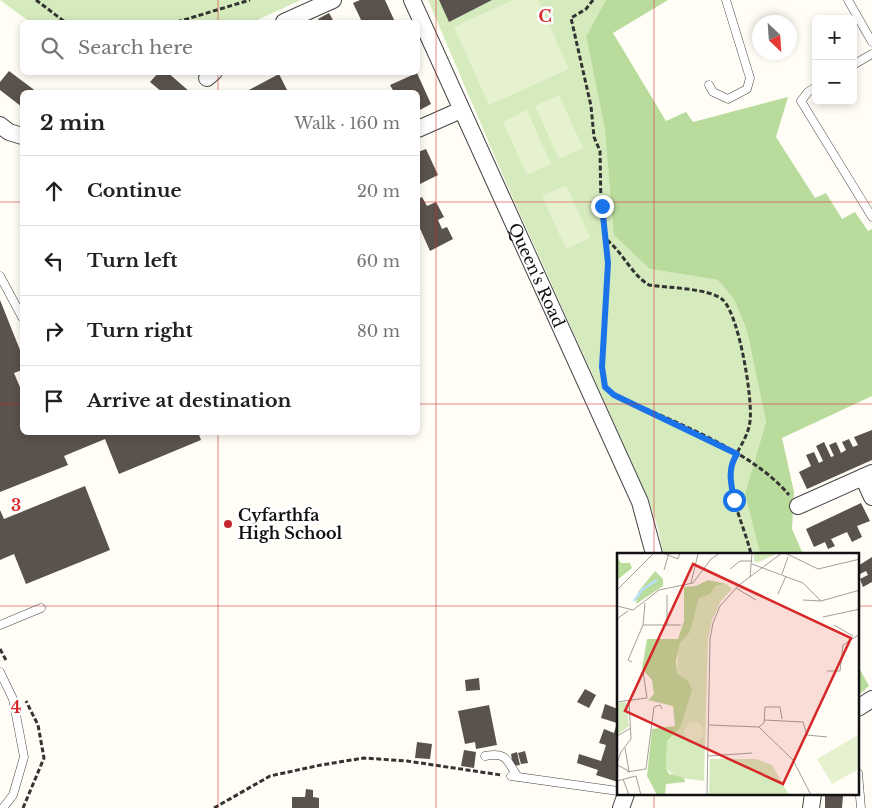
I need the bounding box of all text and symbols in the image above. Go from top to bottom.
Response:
text: C [538,6,552,26]
north arrow [752,15,797,60]
map controls [812,15,857,105]
button: + [812,15,857,60]
search box [20,20,420,75]
icon: search [38,34,66,62]
text: Search here [78,36,193,59]
button: − [812,60,857,105]
text: 2 min [40,110,105,136]
text: Walk · 160 m [295,113,400,133]
icon: ahead [40,177,68,205]
text: Continue [87,179,182,202]
text: 20 m [357,181,400,201]
route end [591,195,614,218]
street label: Queen's Road [504,220,569,331]
icon: left [40,247,68,275]
text: Turn left [87,249,178,272]
text: 60 m [357,251,400,271]
icon: right [40,317,68,345]
text: Turn right [87,319,193,342]
text: 80 m [357,321,400,341]
icon: arrive [40,387,68,415]
text: Arrive at destination [87,389,291,412]
route start [723,489,746,512]
text: 3 [11,495,21,515]
place label: Cyfarthfa High School [238,505,343,543]
marker: Cyfarthfa High School [222,518,234,530]
inset map [617,553,860,796]
text: 4 [11,697,21,717]

